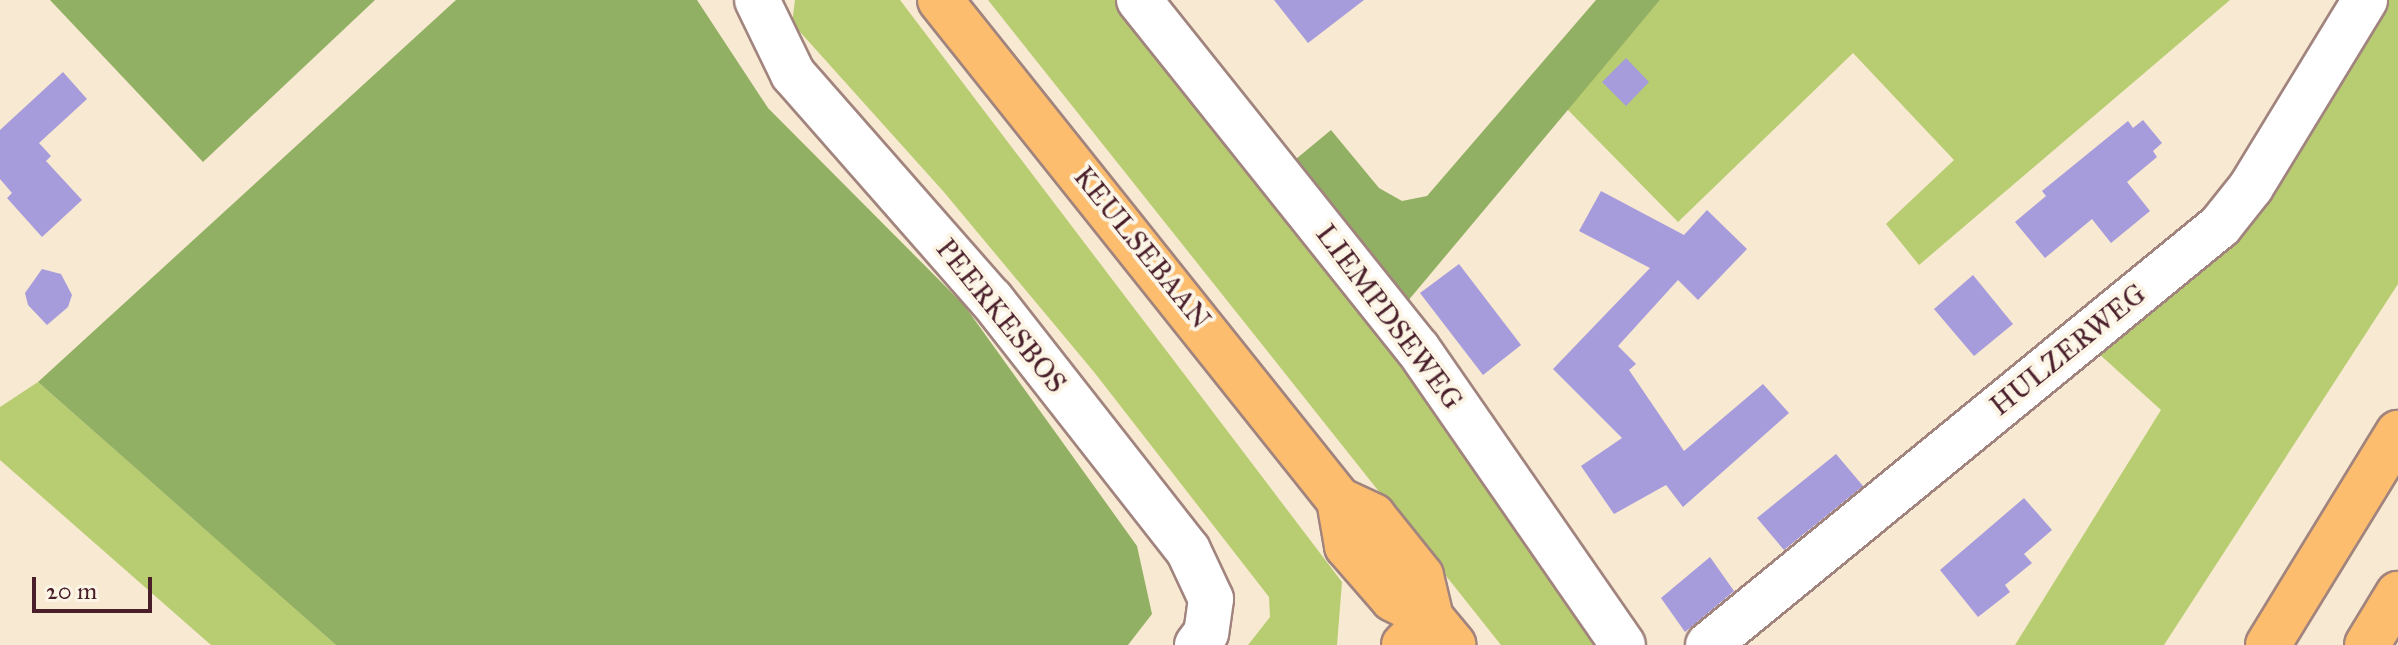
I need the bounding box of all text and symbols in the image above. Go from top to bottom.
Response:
street label: KEULSEBAAN [1066,160,1218,336]
street label: LIEMPDSEWEG [1309,218,1469,416]
street label: PEERKESBOS [929,232,1073,400]
street label: HULZERWEG [1984,277,2152,423]
scale bar [36,561,156,611]
text: 20 m [46,576,97,606]

